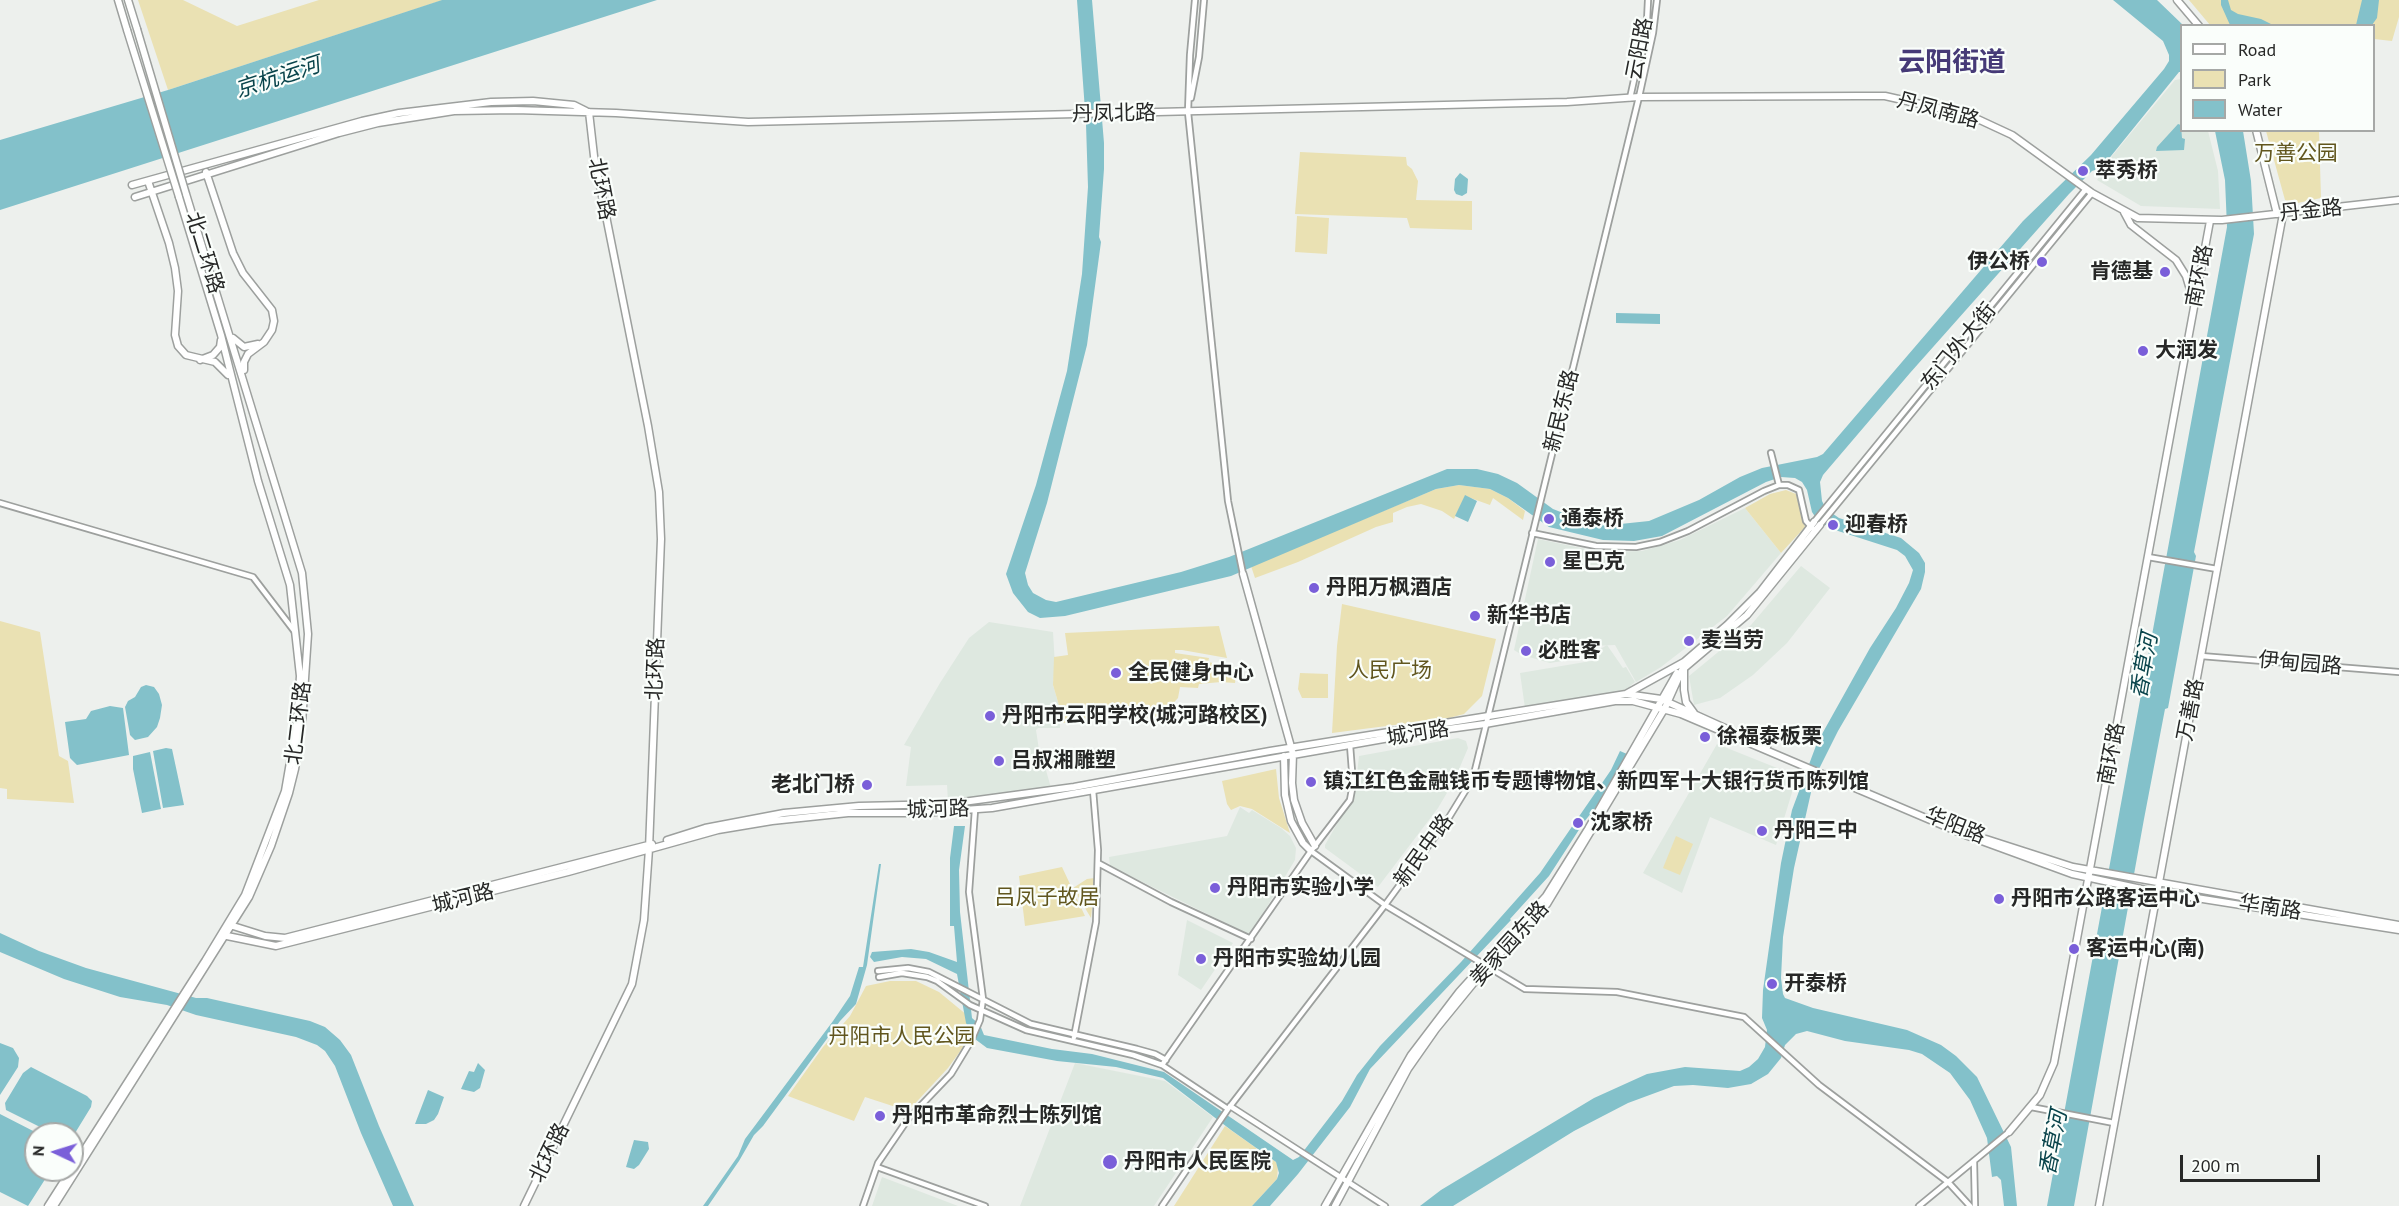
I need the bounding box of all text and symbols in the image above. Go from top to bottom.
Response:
street label: 云阳路 [1622,16,1658,82]
legend [2180,24,2375,132]
text: Road [2238,38,2276,61]
district label: 云阳街道 [1898,47,2006,79]
water label: 京杭运河 [232,52,324,104]
text: Park [2238,68,2271,91]
street label: 丹凤南路 [1894,88,1982,134]
text: Water [2238,98,2282,121]
street label: 丹凤北路 [1072,101,1156,127]
park label: 万善公园 [2254,141,2338,167]
street label: 北环路 [583,156,619,222]
place label: 萃秀桥 [2095,158,2158,184]
marker: 萃秀桥 [2076,164,2090,178]
street label: 丹金路 [2278,195,2344,227]
street label: 北二环路 [180,209,228,297]
street label: 南环路 [2182,243,2218,309]
place label: 伊公桥 [1967,249,2030,275]
marker: 伊公桥 [2035,255,2049,269]
place label: 肯德基 [2090,259,2153,285]
marker: 肯德基 [2158,265,2172,279]
street label: 东门外大街 [1916,298,2002,396]
place label: 大润发 [2155,338,2218,364]
marker: 大润发 [2136,344,2150,358]
street label: 新民东路 [1540,367,1584,455]
place label: 通泰桥 [1561,506,1624,532]
marker: 通泰桥 [1542,512,1556,526]
place label: 迎春桥 [1845,512,1908,538]
marker: 迎春桥 [1826,518,1840,532]
place label: 星巴克 [1562,549,1625,575]
marker: 星巴克 [1543,555,1557,569]
place label: 丹阳万枫酒店 [1326,575,1452,601]
marker: 丹阳万枫酒店 [1307,581,1321,595]
place label: 新华书店 [1487,603,1571,629]
marker: 新华书店 [1468,609,1482,623]
place label: 麦当劳 [1701,628,1764,654]
water label: 香草河 [2126,631,2164,701]
marker: 麦当劳 [1682,634,1696,648]
street label: 北环路 [642,637,670,701]
place label: 必胜客 [1538,638,1601,664]
marker: 必胜客 [1519,644,1533,658]
street label: 伊甸园路 [2257,648,2343,680]
park label: 人民广场 [1348,658,1432,684]
place label: 全民健身中心 [1128,660,1254,686]
marker: 全民健身中心 [1109,666,1123,680]
street label: 万善路 [2173,677,2209,743]
street label: 北二环路 [281,680,317,766]
place label: 丹阳市云阳学校(城河路校区) [1002,703,1268,729]
marker: 丹阳市云阳学校(城河路校区) [983,709,997,723]
street label: 城河路 [1385,717,1451,751]
street label: 南环路 [2094,721,2130,787]
place label: 徐福泰板栗 [1717,724,1822,750]
marker: 徐福泰板栗 [1698,730,1712,744]
place label: 吕叔湘雕塑 [1011,748,1116,774]
marker: 吕叔湘雕塑 [992,754,1006,768]
place label: 镇江红色金融钱币专题博物馆、新四军十大银行货币陈列馆 [1323,769,1869,795]
place label: 老北门桥 [771,772,855,798]
marker: 镇江红色金融钱币专题博物馆、新四军十大银行货币陈列馆 [1304,775,1318,789]
marker: 老北门桥 [860,778,874,792]
street label: 城河路 [906,796,970,824]
street label: 华阳路 [1921,803,1989,849]
street label: 新民中路 [1389,810,1459,892]
place label: 沈家桥 [1590,810,1653,836]
marker: 沈家桥 [1571,816,1585,830]
place label: 丹阳三中 [1774,818,1858,844]
marker: 丹阳三中 [1755,824,1769,838]
place label: 丹阳市实验小学 [1227,875,1374,901]
street label: 城河路 [429,879,497,919]
marker: 丹阳市实验小学 [1208,881,1222,895]
park label: 吕凤子故居 [995,885,1099,911]
place label: 丹阳市公路客运中心 [2011,886,2200,912]
street label: 华南路 [2237,891,2303,925]
marker: 丹阳市公路客运中心 [1992,892,2006,906]
street label: 姜家园东路 [1466,897,1554,991]
place label: 客运中心(南) [2086,936,2205,962]
marker: 客运中心(南) [2067,942,2081,956]
place label: 丹阳市实验幼儿园 [1213,946,1381,972]
marker: 丹阳市实验幼儿园 [1194,952,1208,966]
place label: 开泰桥 [1784,971,1847,997]
marker: 开泰桥 [1765,977,1779,991]
park label: 丹阳市人民公园 [829,1024,975,1050]
place label: 丹阳市革命烈士陈列馆 [892,1103,1102,1129]
water label: 香草河 [2035,1108,2073,1178]
marker: 丹阳市革命烈士陈列馆 [873,1109,887,1123]
street label: 北环路 [525,1119,575,1187]
north arrow [24,1122,84,1182]
scale bar [2183,1143,2322,1181]
text: N [28,1145,48,1157]
place label: 丹阳市人民医院 [1124,1149,1271,1175]
marker: 丹阳市人民医院 [1101,1153,1119,1171]
text: 200 m [2191,1154,2240,1177]

